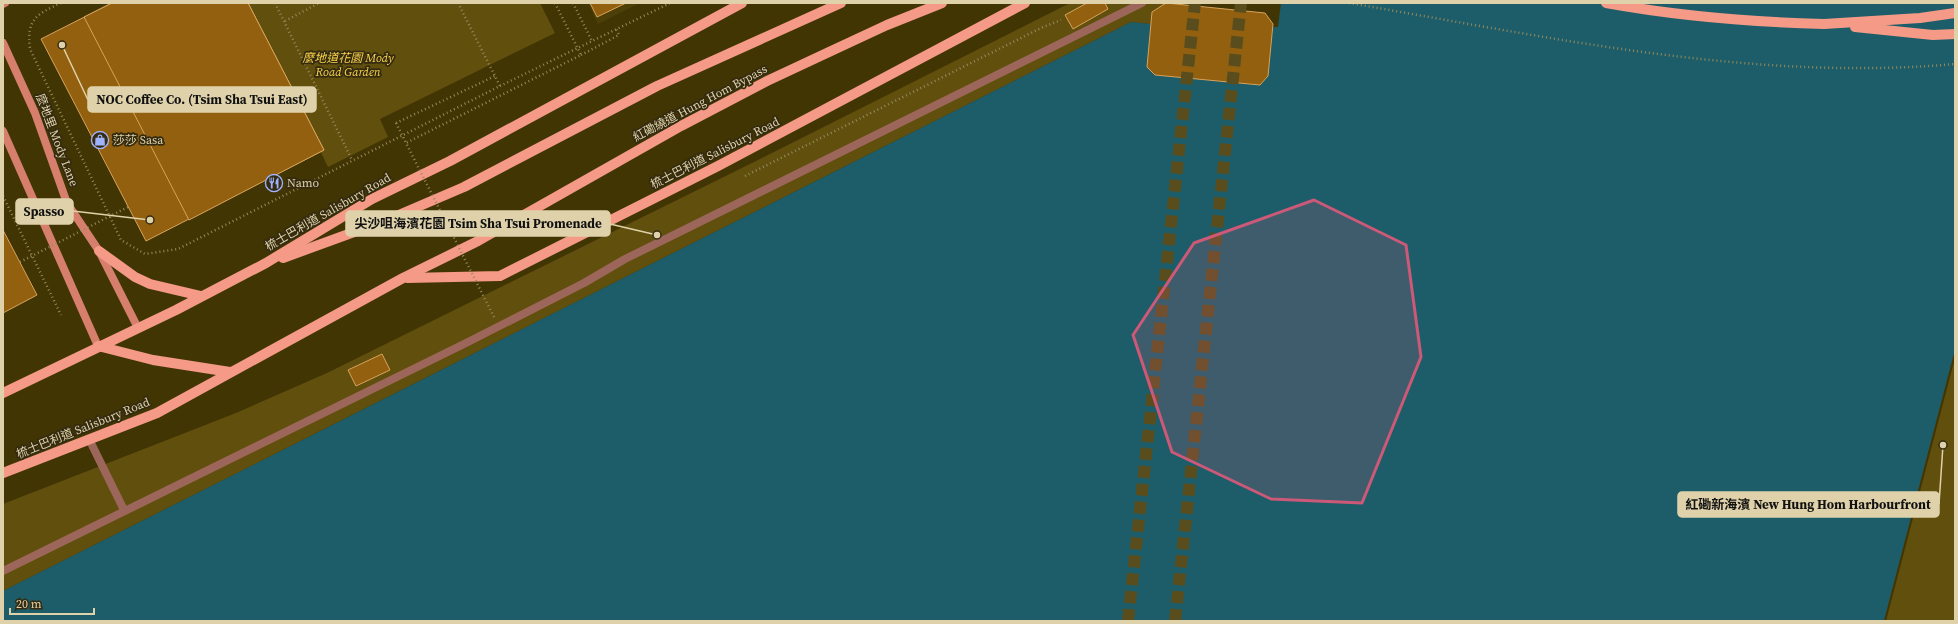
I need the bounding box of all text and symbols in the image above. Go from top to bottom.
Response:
park label: 麼地道花園 Mody Road Garden [302,50,394,80]
street label: 紅磡繞道 Hung Hom Bypass [630,61,770,145]
callout: NOC Coffee Co. (Tsim Sha Tsui East) [88,87,316,112]
street label: 麼地里 Mody Lane [32,91,82,189]
text: NOC Coffee Co. (Tsim Sha Tsui East) [96,91,308,108]
street label: 梳士巴利道 Salisbury Road [648,113,782,192]
shop icon: 莎莎 Sasa [90,130,110,150]
place label: 莎莎 Sasa [113,132,164,148]
street label: 梳士巴利道 Salisbury Road [262,169,394,255]
restaurant icon: Namo [264,173,284,193]
place label: Namo [287,175,320,191]
callout: Spasso [16,199,73,224]
text: Spasso [24,203,64,220]
callout: 尖沙咀海濱花園 Tsim Sha Tsui Promenade [346,211,610,236]
text: 尖沙咀海濱花園 Tsim Sha Tsui Promenade [354,215,602,232]
street label: 梳士巴利道 Salisbury Road [14,394,152,462]
callout: 紅磡新海濱 New Hung Hom Harbourfront [1678,492,1939,517]
text: 紅磡新海濱 New Hung Hom Harbourfront [1685,496,1931,513]
scale bar [10,590,94,616]
text: 20 m [16,596,42,612]

